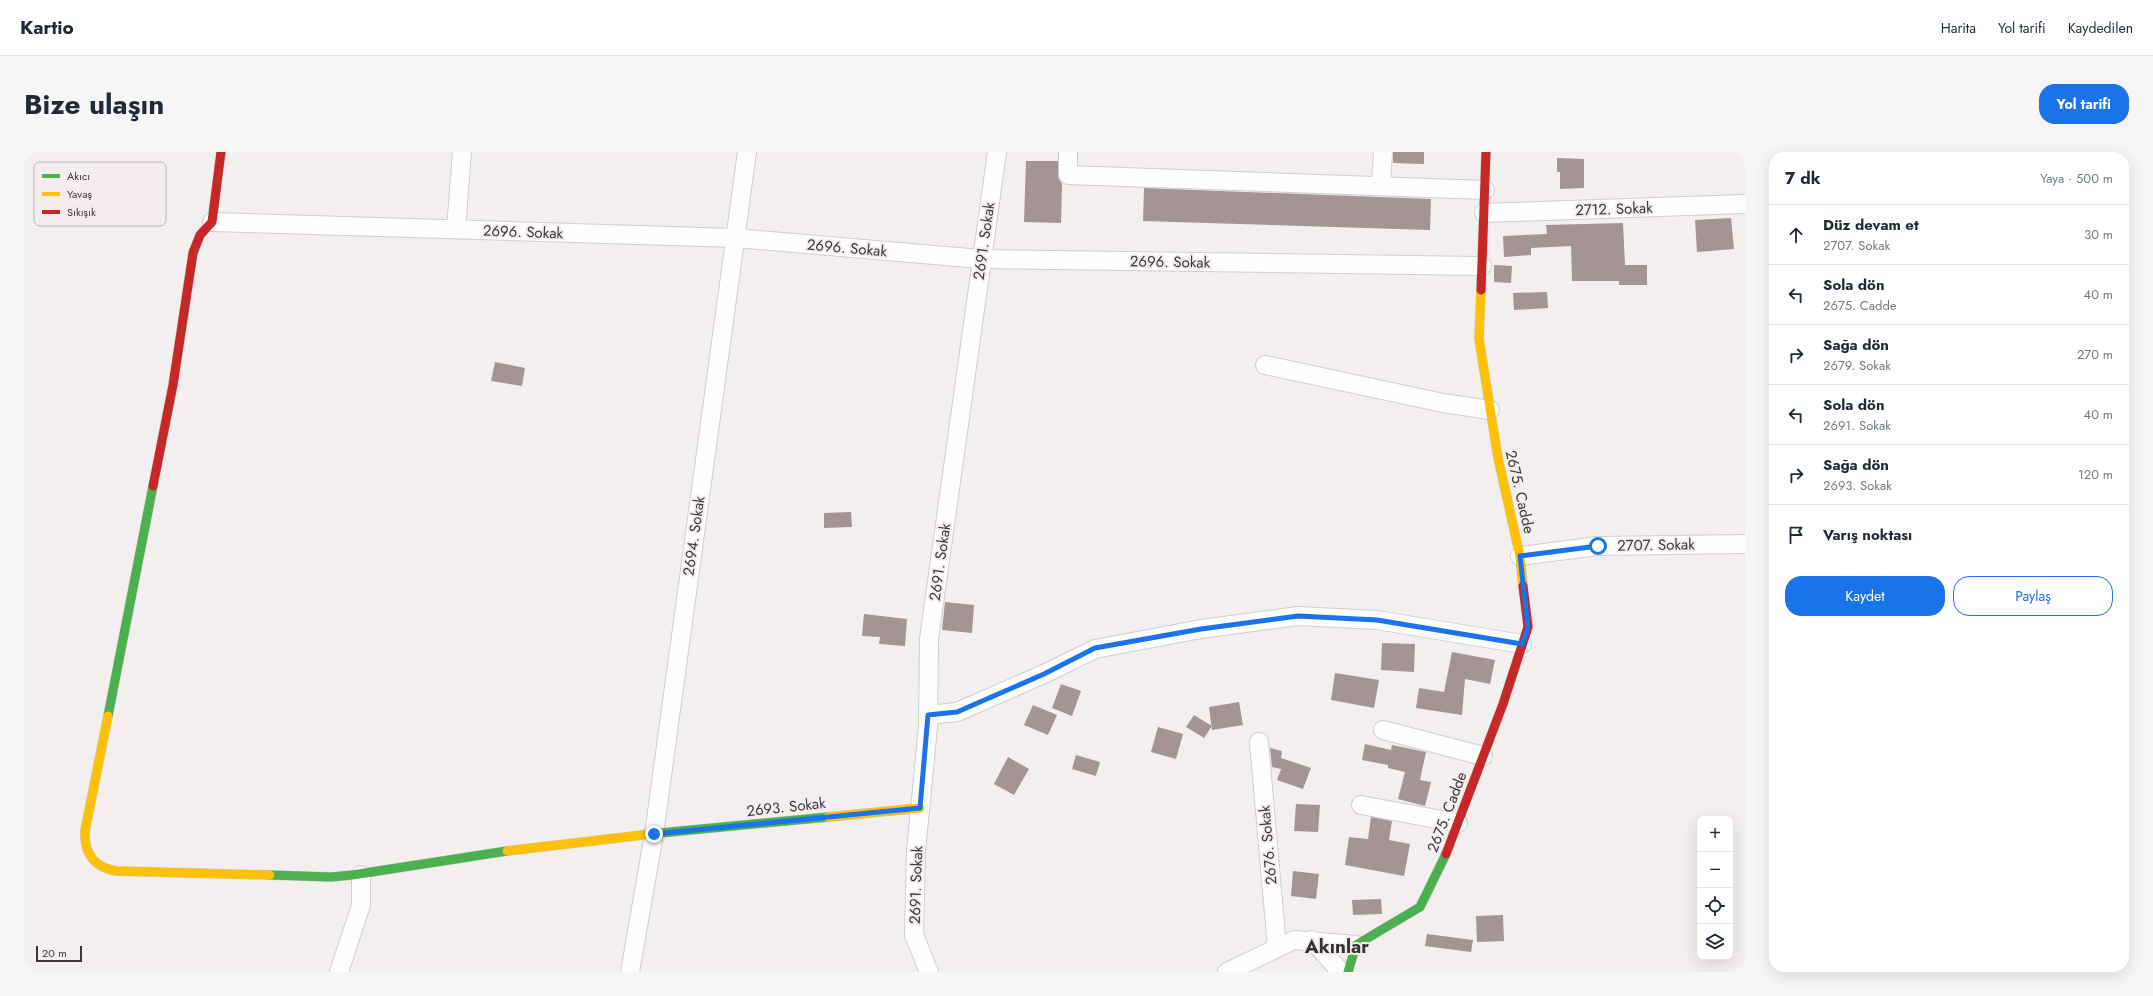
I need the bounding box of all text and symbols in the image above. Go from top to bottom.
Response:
text: Kartio [20,14,74,41]
text: Harita [1941,18,1976,38]
text: Yol tarifi [1998,18,2046,38]
text: Kaydedilen [2068,18,2133,38]
text: Bize ulaşın [24,84,164,125]
button: Yol tarifi [2039,84,2129,124]
legend [34,162,166,226]
text: 7 dk [1785,166,1821,190]
text: Akıcı [67,168,90,184]
text: Yaya · 500 m [2040,169,2113,188]
text: Yavaş [67,186,92,202]
street label: 2712. Sokak [1575,197,1654,221]
street label: 2691. Sokak [968,200,1000,281]
text: Sıkışık [67,204,96,220]
text: Düz devam et [1823,214,1919,236]
street label: 2696. Sokak [482,220,564,244]
icon: ahead [1785,224,1807,246]
text: 30 m [2084,225,2113,244]
street label: 2696. Sokak [806,234,888,262]
text: 2707. Sokak [1823,236,1890,255]
street label: 2696. Sokak [1130,250,1211,274]
text: Sola dön [1823,274,1885,296]
icon: left [1785,284,1807,306]
text: 40 m [2084,285,2113,304]
text: 2675. Cadde [1823,296,1897,315]
text: Sağa dön [1823,334,1889,356]
icon: right [1785,344,1807,366]
text: 270 m [2077,345,2113,364]
text: 2679. Sokak [1823,356,1891,375]
text: Sola dön [1823,394,1885,416]
icon: left [1785,404,1807,426]
text: 40 m [2084,405,2113,424]
text: 2691. Sokak [1823,416,1891,435]
street label: 2675. Cadde [1500,448,1540,536]
text: Sağa dön [1823,454,1889,476]
icon: right [1785,464,1807,486]
text: 120 m [2078,465,2113,484]
text: 2693. Sokak [1823,476,1892,495]
street label: 2694. Sokak [678,494,711,577]
street label: 2691. Sokak [924,521,956,602]
icon: arrive [1785,524,1807,546]
text: Varış noktası [1823,524,1912,546]
street label: 2707. Sokak [1617,533,1695,557]
route start [1589,537,1607,555]
button: Kaydet [1785,576,1945,616]
button: Paylaş [1953,576,2113,616]
street label: 2675. Cadde [1422,768,1473,856]
street label: 2693. Sokak [745,792,827,822]
street label: 2676. Sokak [1254,804,1282,886]
map controls [1697,816,1733,960]
button: + [1697,816,1733,852]
route end [645,825,663,843]
street label: 2691. Sokak [904,845,928,925]
button: − [1697,852,1733,888]
button: locate [1697,888,1733,924]
button: layers [1697,924,1733,960]
district label: Akınlar [1304,933,1369,960]
scale bar [36,944,82,963]
text: 20 m [42,945,67,961]

